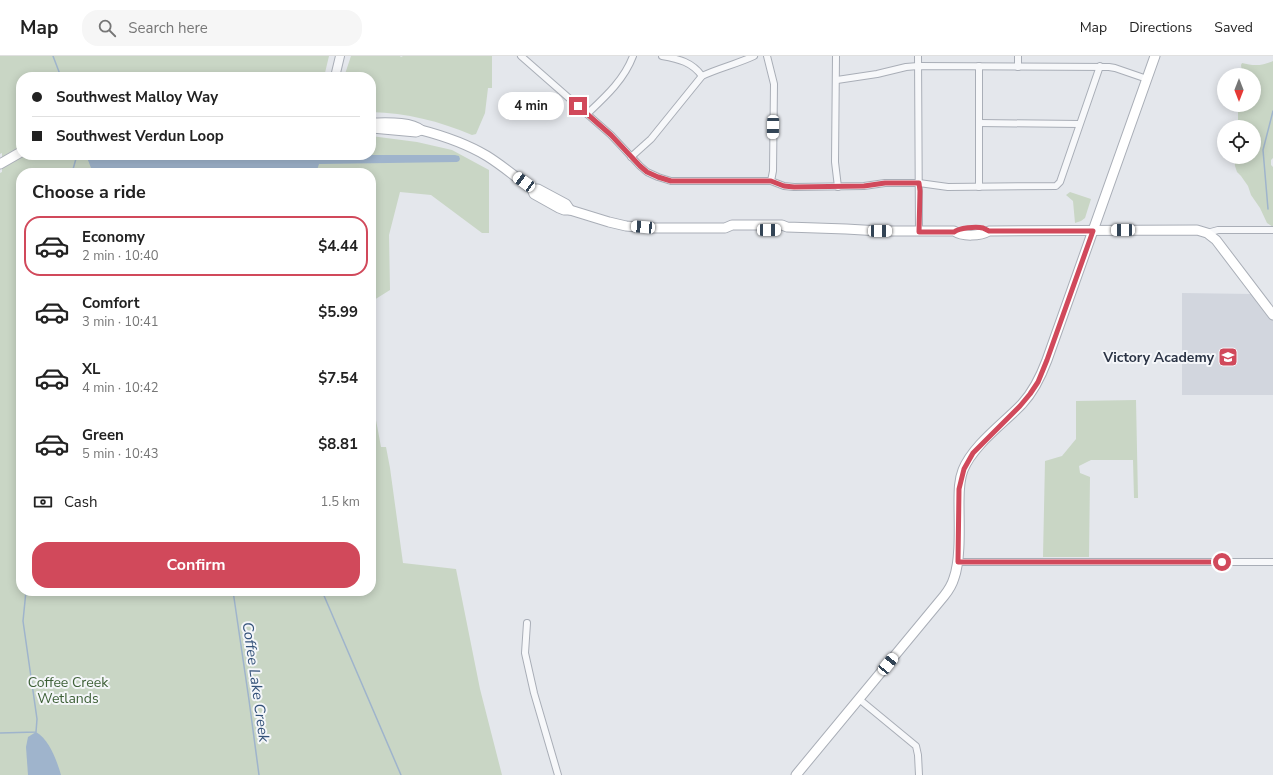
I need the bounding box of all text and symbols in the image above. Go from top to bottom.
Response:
search box [82,10,362,46]
text: Map [20,15,58,41]
icon: search [96,17,118,39]
text: Search here [128,18,208,38]
text: Map [1080,18,1107,37]
text: Directions [1129,18,1192,37]
text: Saved [1214,18,1253,37]
north arrow [1217,68,1261,112]
map controls [1217,68,1261,164]
text: Southwest Malloy Way [56,87,218,107]
callout: 4 min [498,92,564,120]
text: 4 min [514,97,548,115]
route end [569,97,587,115]
car [767,115,779,139]
button: locate [1217,120,1261,164]
text: Southwest Verdun Loop [56,126,224,146]
car [511,170,537,194]
text: Choose a ride [32,180,146,204]
car [631,220,655,234]
car [757,224,781,236]
car [1111,224,1135,236]
car [868,225,892,237]
text: Economy [82,227,145,247]
icon: car [34,228,70,264]
text: $4.44 [318,236,358,256]
text: 2 min · 10:40 [82,247,158,265]
text: Comfort [82,293,139,313]
icon: car [34,294,70,330]
text: $5.99 [318,302,358,322]
text: 3 min · 10:41 [82,313,158,331]
school or university icon: Victory Academy [1217,346,1239,368]
place label: Victory Academy [1102,348,1215,367]
text: XL [82,359,101,379]
icon: car [34,360,70,396]
text: $7.54 [318,368,358,388]
text: 4 min · 10:42 [82,379,158,397]
text: Green [82,425,124,445]
icon: car [34,426,70,462]
text: $8.81 [318,434,358,454]
text: 5 min · 10:43 [82,445,158,463]
icon: cash [32,491,54,513]
text: Cash [64,492,98,512]
text: 1.5 km [320,493,360,511]
button: Confirm [32,542,360,588]
route start [1213,553,1231,571]
water label: Coffee Lake Creek [238,621,274,744]
car [876,651,900,677]
park label: Coffee Creek Wetlands [28,673,109,708]

